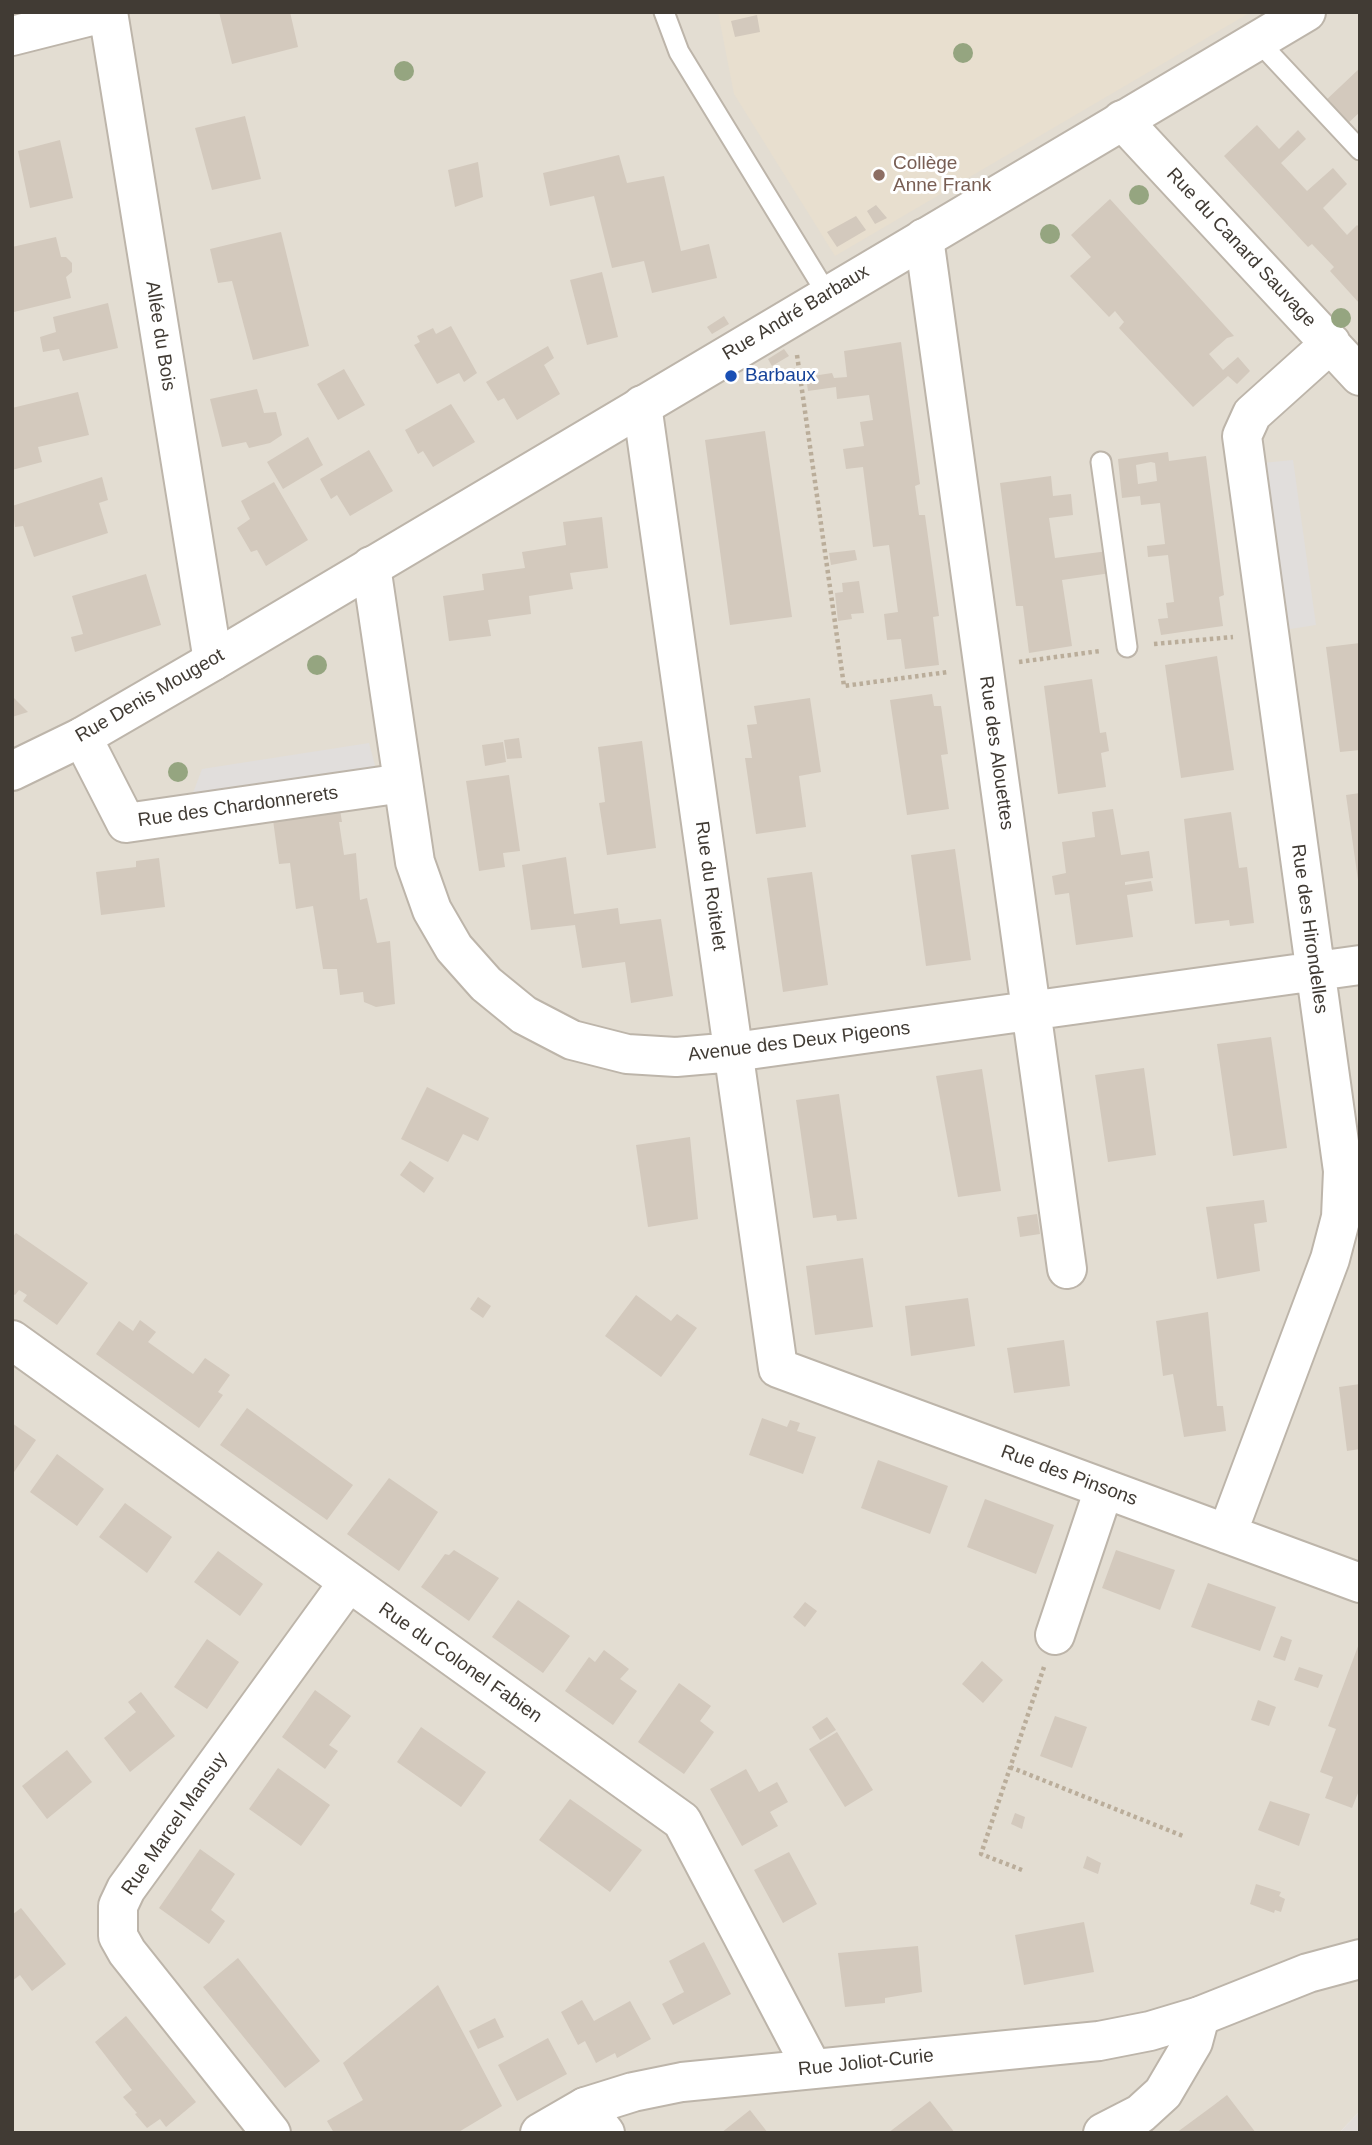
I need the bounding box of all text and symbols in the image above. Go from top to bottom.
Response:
place label: Collège Anne Frank [893,153,991,197]
street label: Rue du Canard Sauvage [1161,164,1321,332]
marker: Collège Anne Frank [871,167,887,183]
street label: Rue André Barbaux [719,260,873,366]
street label: Allée du Bois [140,279,180,393]
place label: Barbaux [745,365,816,387]
marker: Barbaux [723,368,739,384]
street label: Rue Denis Mougeot [72,644,228,748]
street label: Rue des Alouettes [974,675,1018,831]
street label: Rue des Chardonnerets [137,782,339,832]
street label: Rue du Roitelet [690,820,730,952]
street label: Rue des Hirondelles [1286,843,1332,1015]
street label: Avenue des Deux Pigeons [687,1017,911,1067]
street label: Rue des Pinsons [998,1441,1140,1511]
street label: Rue du Colonel Fabien [374,1598,546,1728]
street label: Rue Marcel Mansuy [117,1748,233,1900]
street label: Rue Joliot-Curie [797,2045,935,2081]

